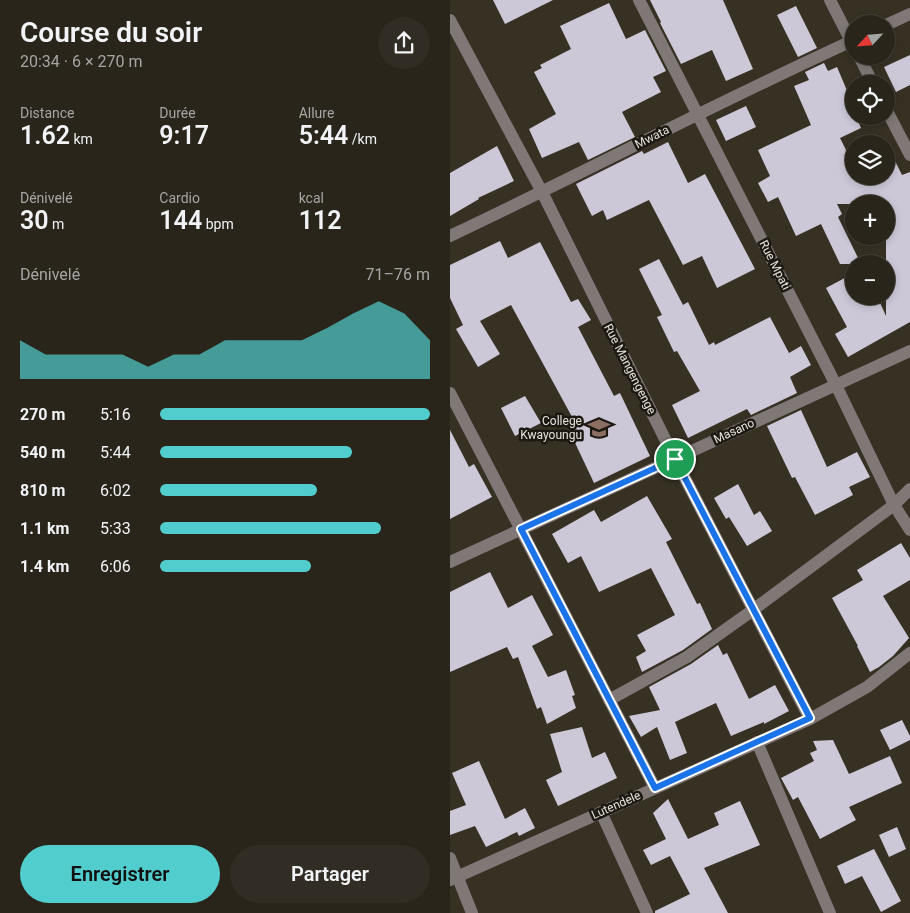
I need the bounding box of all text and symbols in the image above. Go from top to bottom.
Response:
north arrow [845,15,895,65]
map controls [845,15,895,305]
text: Course du soir [20,16,202,49]
button: share [378,17,430,69]
text: 20:34 · 6 × 270 m [20,52,142,71]
button: locate [845,75,895,125]
text: Distance [20,105,75,121]
text: Durée [159,105,196,121]
text: Allure [299,105,334,121]
text: 1.62 [20,121,70,150]
text: 9:17 [159,121,209,150]
text: 5:44 [299,121,348,150]
street label: Mwata [633,122,671,152]
text: km [70,131,93,147]
text: /km [348,131,377,147]
button: layers [845,135,895,185]
text: Dénivelé [20,190,73,206]
text: Cardio [159,190,200,206]
text: kcal [299,190,324,206]
button: + [845,195,895,245]
text: 30 [20,206,49,235]
text: 144 [159,206,202,235]
text: 112 [299,206,342,235]
text: m [49,216,64,232]
text: bpm [202,216,234,232]
street label: Rue Mpati [757,238,794,292]
button: − [845,255,895,305]
text: Dénivelé [20,265,80,284]
text: 71–76 m [366,265,430,284]
street label: Rue Mangengenge [601,321,659,417]
text: 270 m [20,405,65,424]
text: 5:16 [100,405,131,424]
place label: College Kwayoungu [520,414,582,442]
school or university icon: College Kwayoungu [586,415,612,441]
street label: Masano [711,415,757,446]
pin [654,438,696,480]
text: 540 m [20,443,65,462]
text: 5:44 [100,443,131,462]
icon: arrive [661,445,689,473]
text: 810 m [20,481,65,500]
text: 6:02 [100,481,131,500]
text: 1.1 km [20,519,69,538]
text: 5:33 [100,519,131,538]
text: 1.4 km [20,557,69,576]
text: 6:06 [100,557,131,576]
street label: Lutendele [589,788,643,822]
button: Enregistrer [20,845,220,903]
button: Partager [230,845,430,903]

